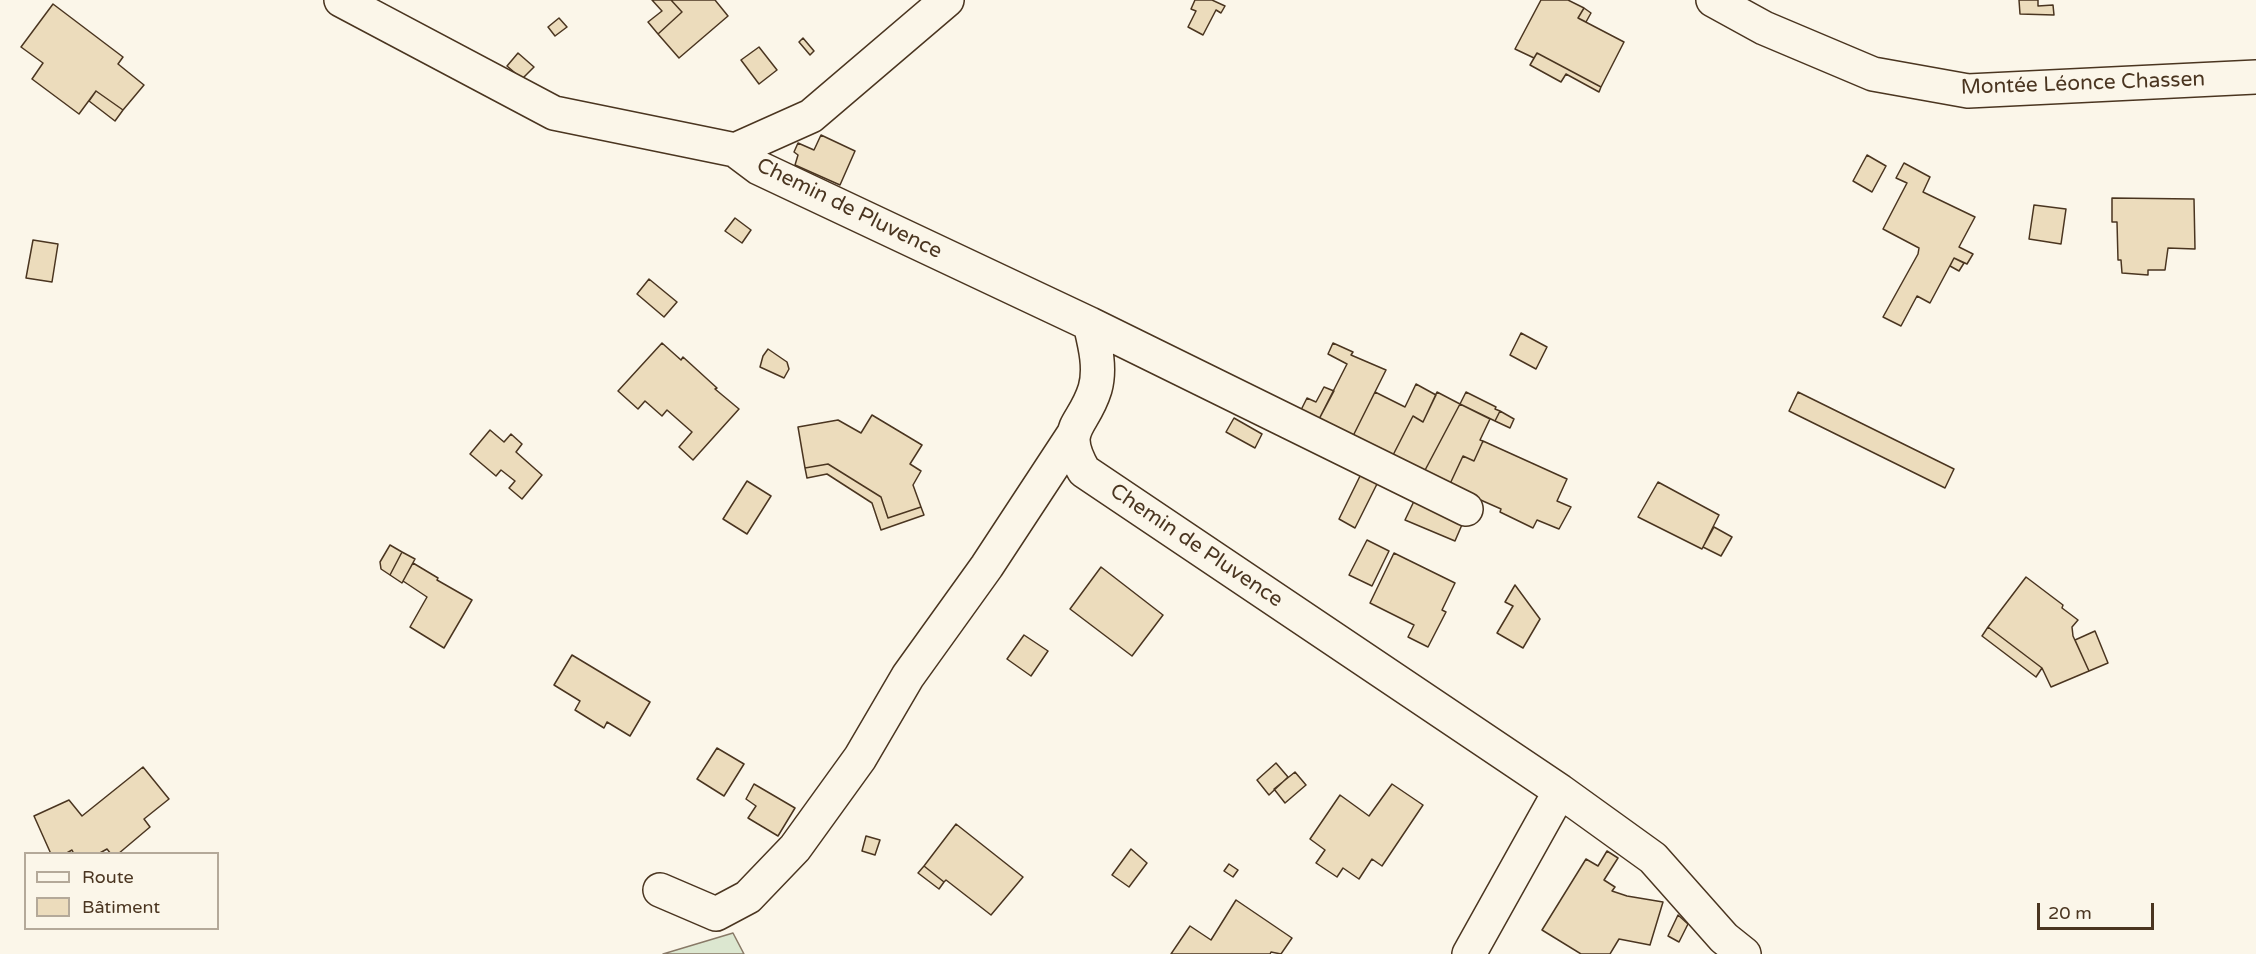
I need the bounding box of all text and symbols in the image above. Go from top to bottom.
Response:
street label: Montée Léonce Chassen [1960,67,2206,101]
street label: Chemin de Pluvence [752,153,946,265]
street label: Chemin de Pluvence [1105,479,1287,613]
legend [24,852,219,930]
text: Route [82,866,134,888]
scale bar [2040,891,2157,929]
text: Bâtiment [82,896,160,918]
text: 20 m [2048,902,2092,924]

